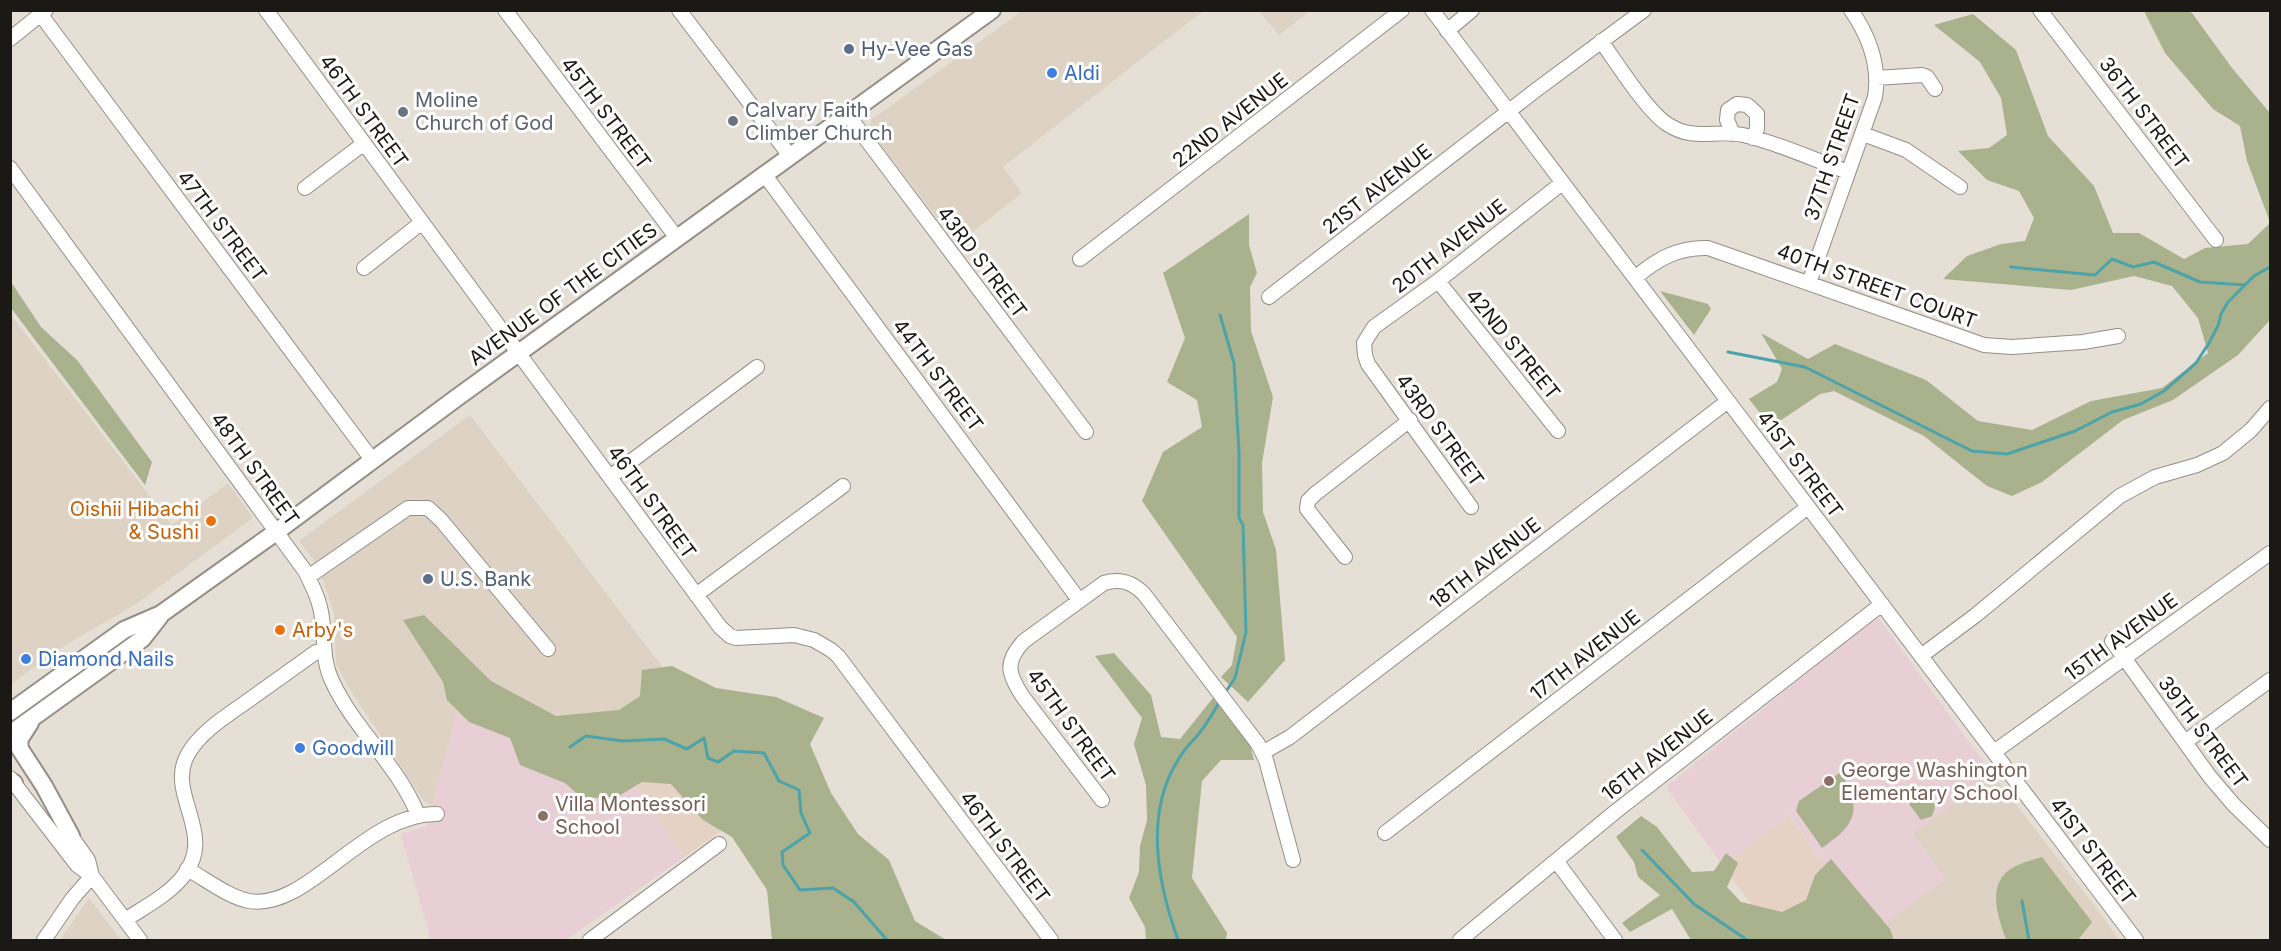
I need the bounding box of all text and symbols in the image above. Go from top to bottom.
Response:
place label: Hy-Vee Gas [861,37,973,61]
marker: Hy-Vee Gas [842,42,856,56]
street label: 46TH STREET [315,50,413,172]
street label: 45TH STREET [556,52,656,174]
street label: 36TH STREET [2094,52,2194,174]
place label: Aldi [1064,61,1100,85]
marker: Aldi [1045,66,1059,80]
street label: 22ND AVENUE [1168,68,1292,172]
place label: Moline Church of God [415,88,554,135]
street label: 37TH STREET [1799,90,1865,224]
place label: Calvary Faith Climber Church [745,98,893,145]
marker: Moline Church of God [396,105,410,119]
marker: Calvary Faith Climber Church [726,114,740,128]
street label: 21ST AVENUE [1318,139,1436,239]
street label: 47TH STREET [172,166,272,286]
street label: 20TH AVENUE [1387,194,1511,298]
street label: 43RD STREET [932,201,1032,323]
street label: AVENUE OF THE CITIES [464,218,662,370]
street label: 40TH STREET COURT [1774,239,1980,333]
street label: 42ND STREET [1461,284,1565,404]
street label: 44TH STREET [888,314,988,436]
street label: 43RD STREET [1391,369,1489,491]
street label: 41ST STREET [1752,406,1848,522]
street label: 48TH STREET [206,408,304,530]
street label: 46TH STREET [603,441,701,563]
place label: Oishii Hibachi & Sushi [70,497,199,544]
street label: 18TH AVENUE [1425,512,1545,614]
marker: Oishii Hibachi & Sushi [204,514,218,528]
place label: U.S. Bank [440,567,531,591]
marker: U.S. Bank [421,572,435,586]
street label: 15TH AVENUE [2060,588,2182,686]
street label: 17TH AVENUE [1525,605,1645,705]
place label: Arby's [292,618,353,642]
marker: Arby's [273,623,287,637]
place label: Diamond Nails [38,647,174,671]
marker: Diamond Nails [19,652,33,666]
street label: 45TH STREET [1022,664,1120,786]
street label: 39TH STREET [2153,671,2253,793]
street label: 16TH AVENUE [1597,704,1717,806]
place label: Goodwill [312,736,394,760]
marker: Goodwill [293,741,307,755]
place label: George Washington Elementary School [1841,758,2028,805]
marker: George Washington Elementary School [1822,774,1836,788]
street label: 46TH STREET [955,786,1055,908]
place label: Villa Montessori School [555,792,706,839]
street label: 41ST STREET [2045,793,2141,909]
marker: Villa Montessori School [536,809,550,823]

